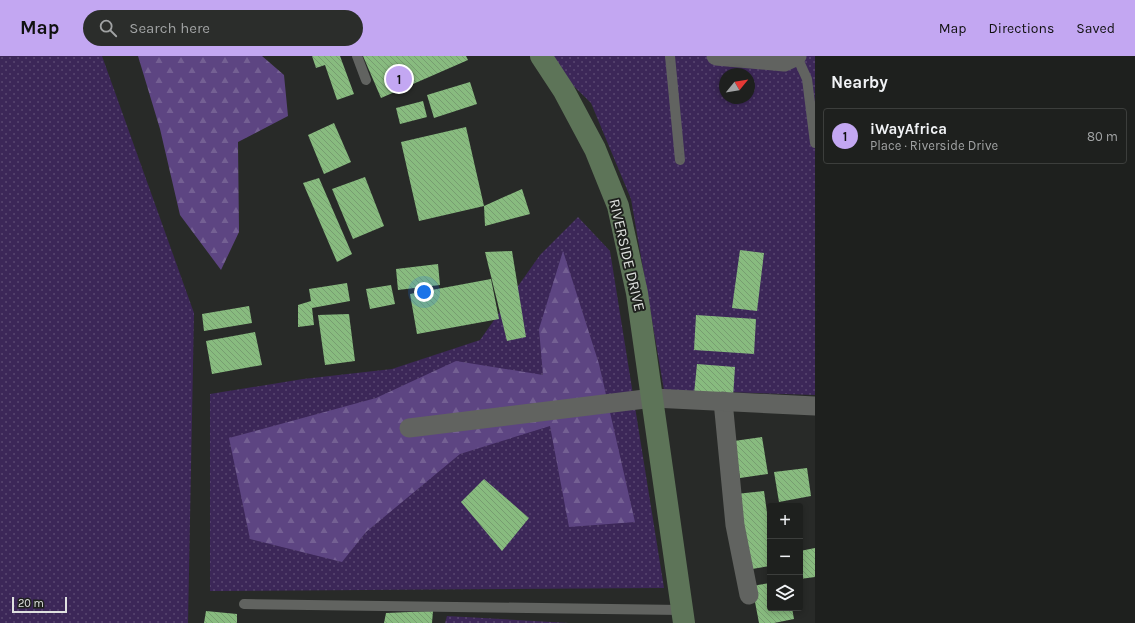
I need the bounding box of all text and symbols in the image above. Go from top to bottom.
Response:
search box [83,10,363,46]
text: Map [20,17,59,39]
icon: search [97,17,119,39]
text: Search here [129,19,210,37]
text: Map [939,20,967,37]
text: Directions [989,20,1054,37]
text: Saved [1076,20,1115,37]
pin: 1 [386,64,412,94]
north arrow [719,68,755,104]
text: Nearby [831,72,888,92]
text: iWayAfrica [870,120,947,138]
text: 1 [843,129,847,144]
text: 80 m [1087,129,1118,144]
text: Place · Riverside Drive [870,138,998,153]
street label: RIVERSIDE DRIVE [605,197,649,313]
your location [414,282,434,302]
map controls [767,503,803,611]
button: + [767,503,803,539]
button: − [767,539,803,575]
button: layers [767,575,803,611]
scale bar [12,595,67,614]
text: 20 m [18,597,44,610]

